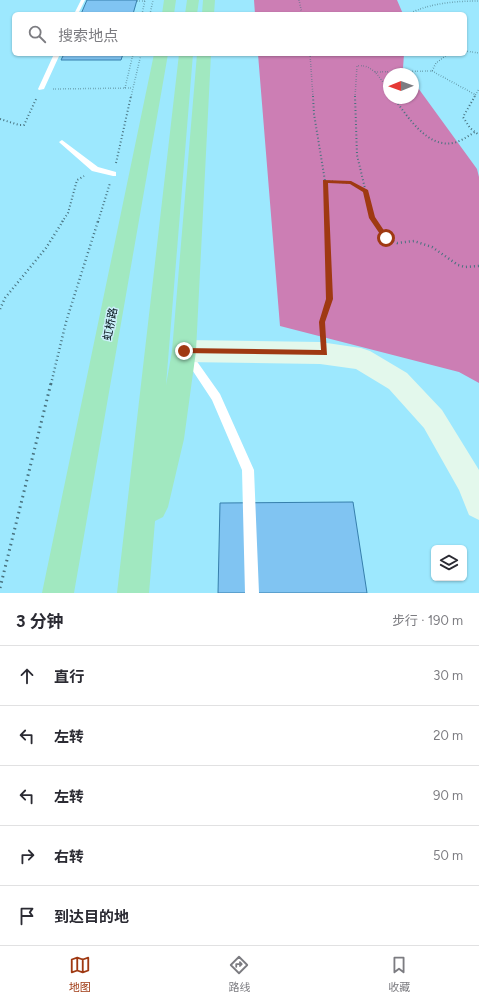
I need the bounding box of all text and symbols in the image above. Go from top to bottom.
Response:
search box [12,12,467,56]
icon: search [26,23,48,45]
text: 搜索地点 [58,27,118,45]
north arrow [383,68,419,104]
route start [377,229,395,247]
street label: 虹桥路 [101,307,120,342]
route end [175,342,193,360]
map controls [431,545,467,581]
button: layers [431,545,467,581]
text: 3 分钟 [16,611,64,631]
text: 步行 · 190 m [392,613,463,628]
icon: ahead [16,665,38,687]
text: 直行 [54,668,84,686]
text: 30 m [433,668,463,683]
icon: left [16,725,38,747]
text: 左转 [54,728,84,746]
text: 20 m [433,728,463,743]
icon: left [16,785,38,807]
text: 左转 [54,788,84,806]
text: 90 m [433,788,463,803]
icon: right [16,845,38,867]
text: 右转 [54,848,84,866]
text: 50 m [433,848,463,863]
icon: arrive [16,905,38,927]
text: 到达目的地 [54,908,129,926]
tab: 地图 [69,954,91,994]
tab: 路线 [228,954,250,994]
tab: 收藏 [388,954,410,994]

